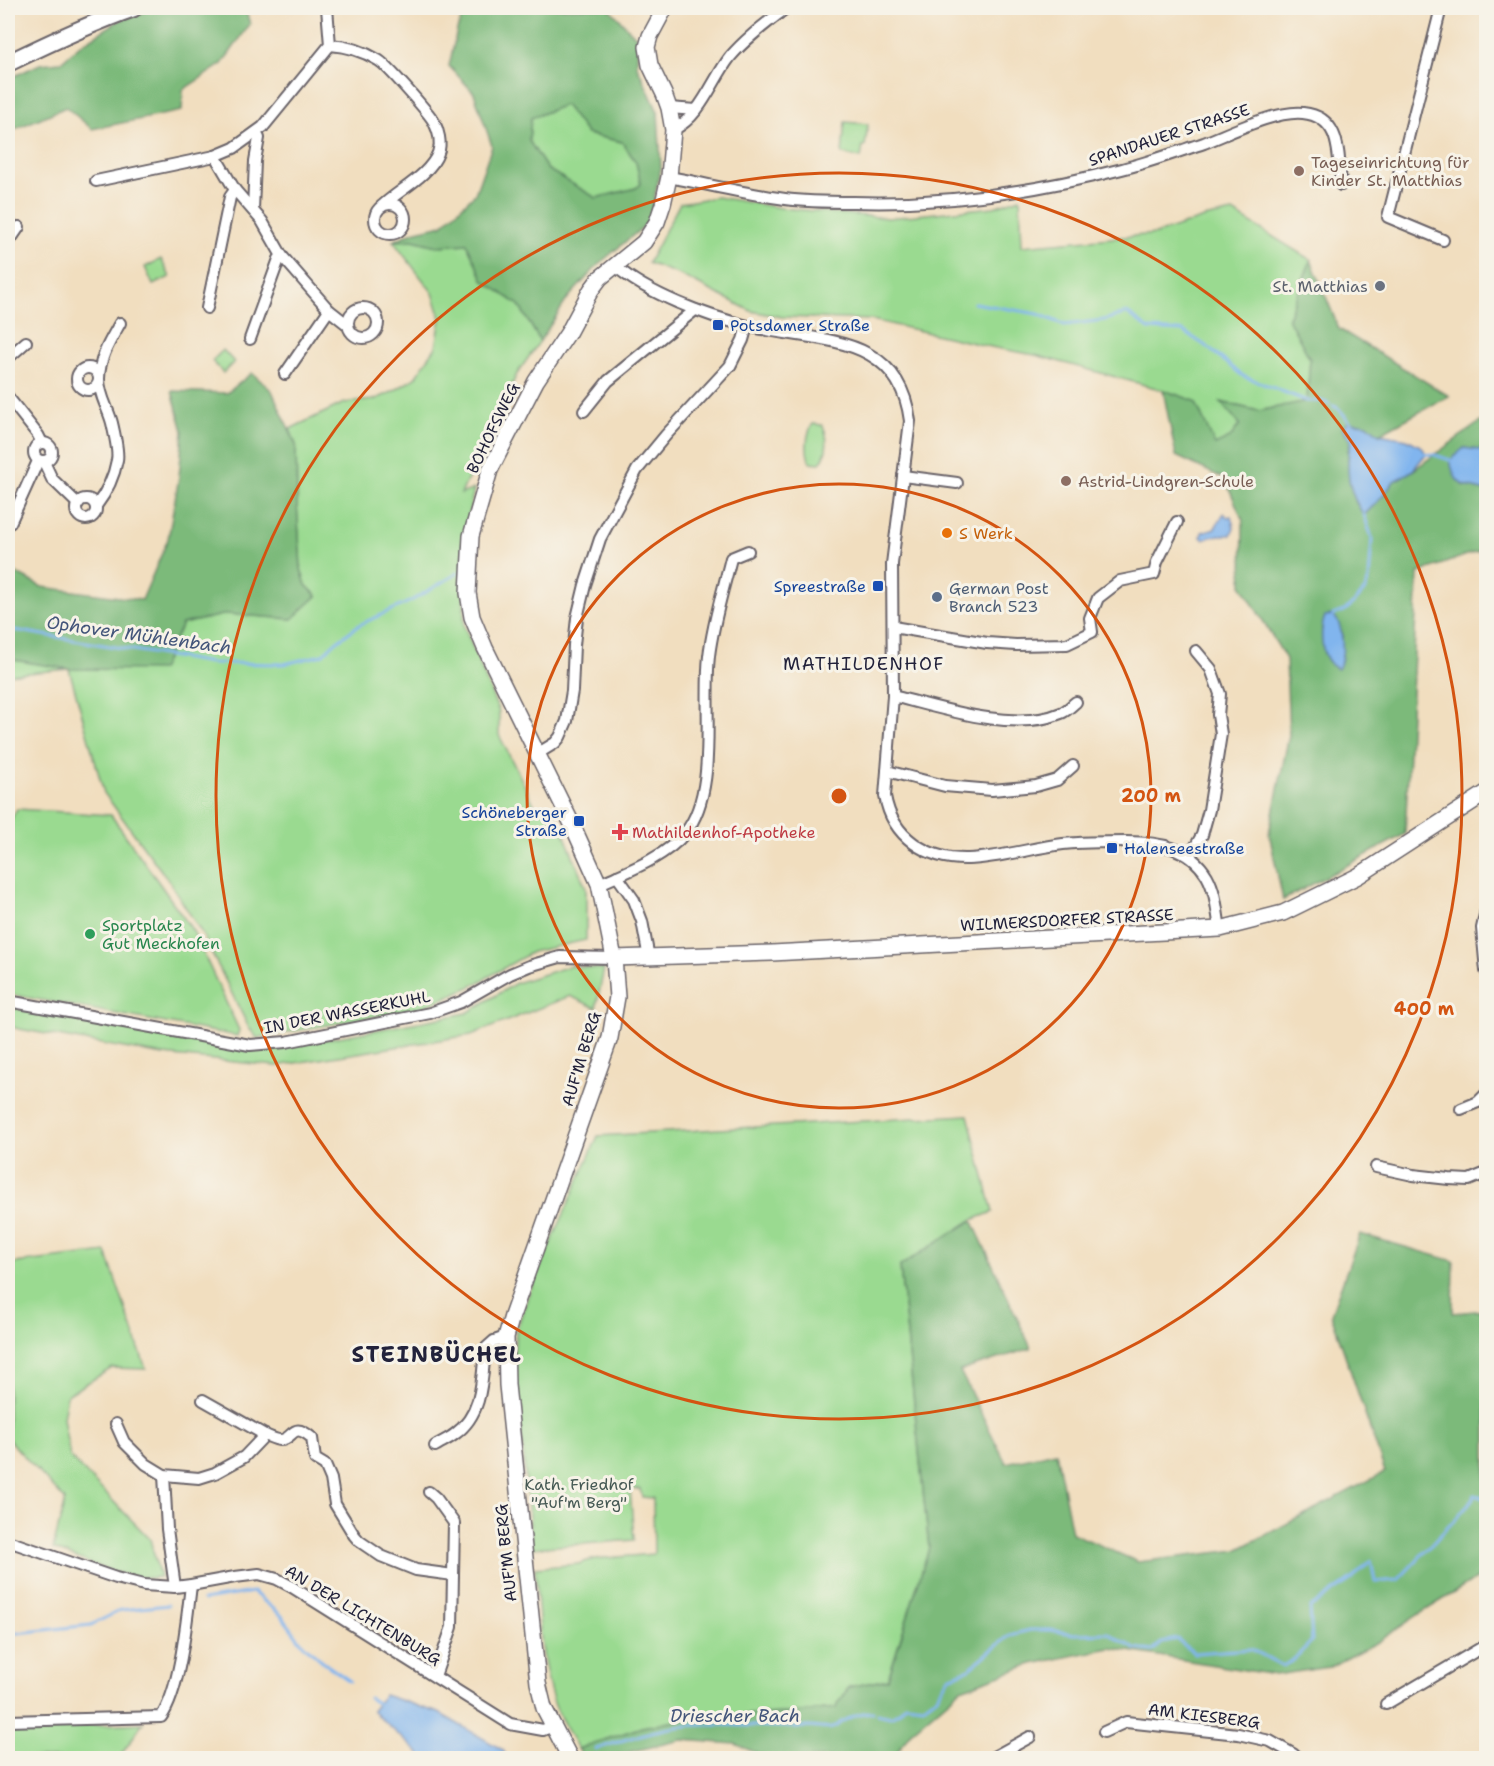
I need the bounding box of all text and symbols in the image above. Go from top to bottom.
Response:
street label: SPANDAUER STRASSE [1086,99,1252,171]
place label: Tageseinrichtung für Kinder St. Matthias [1311,152,1469,191]
marker: Tageseinrichtung für Kinder St. Matthias [1292,164,1306,178]
place label: St. Matthias [1273,276,1368,297]
marker: St. Matthias [1373,279,1387,293]
place label: Potsdamer Straße [730,315,870,336]
marker: Potsdamer Straße [711,318,725,332]
street label: BOHOFSWEG [462,379,524,477]
place label: Astrid-Lindgren-Schule [1078,471,1254,492]
marker: Astrid-Lindgren-Schule [1059,474,1073,488]
place label: S Werk [959,523,1013,544]
marker: S Werk [940,526,954,540]
place label: Spreestraße [774,576,866,597]
place label: German Post Branch 523 [949,578,1049,617]
marker: Spreestraße [871,579,885,593]
marker: German Post Branch 523 [930,590,944,604]
water label: Ophover Mühlenbach [45,610,233,660]
district label: MATHILDENHOF [783,652,945,676]
text: 200 m [1121,784,1182,808]
centre of rings [829,786,849,806]
place label: Schöneberger Straße [462,802,567,841]
marker: Schöneberger Straße [572,814,586,828]
place label: Mathildenhof-Apotheke [632,822,815,843]
marker: Mathildenhof-Apotheke [613,825,627,839]
place label: Halenseestraße [1124,838,1245,859]
marker: Halenseestraße [1105,841,1119,855]
street label: WILMERSDORFER STRASSE [960,904,1174,936]
place label: Sportplatz Gut Meckhofen [102,915,220,954]
marker: Sportplatz Gut Meckhofen [83,927,97,941]
street label: IN DER WASSERKUHL [262,986,432,1038]
text: 400 m [1394,997,1455,1021]
street label: AUF'M BERG [557,1009,605,1109]
district label: STEINBÜCHEL [352,1340,522,1369]
park label: Kath. Friedhof "Auf'm Berg" [524,1474,635,1513]
street label: AUF'M BERG [490,1503,522,1603]
street label: AN DER LICHTENBURG [281,1560,445,1670]
street label: AM KIESBERG [1147,1699,1261,1733]
water label: Driescher Bach [670,1704,800,1728]

